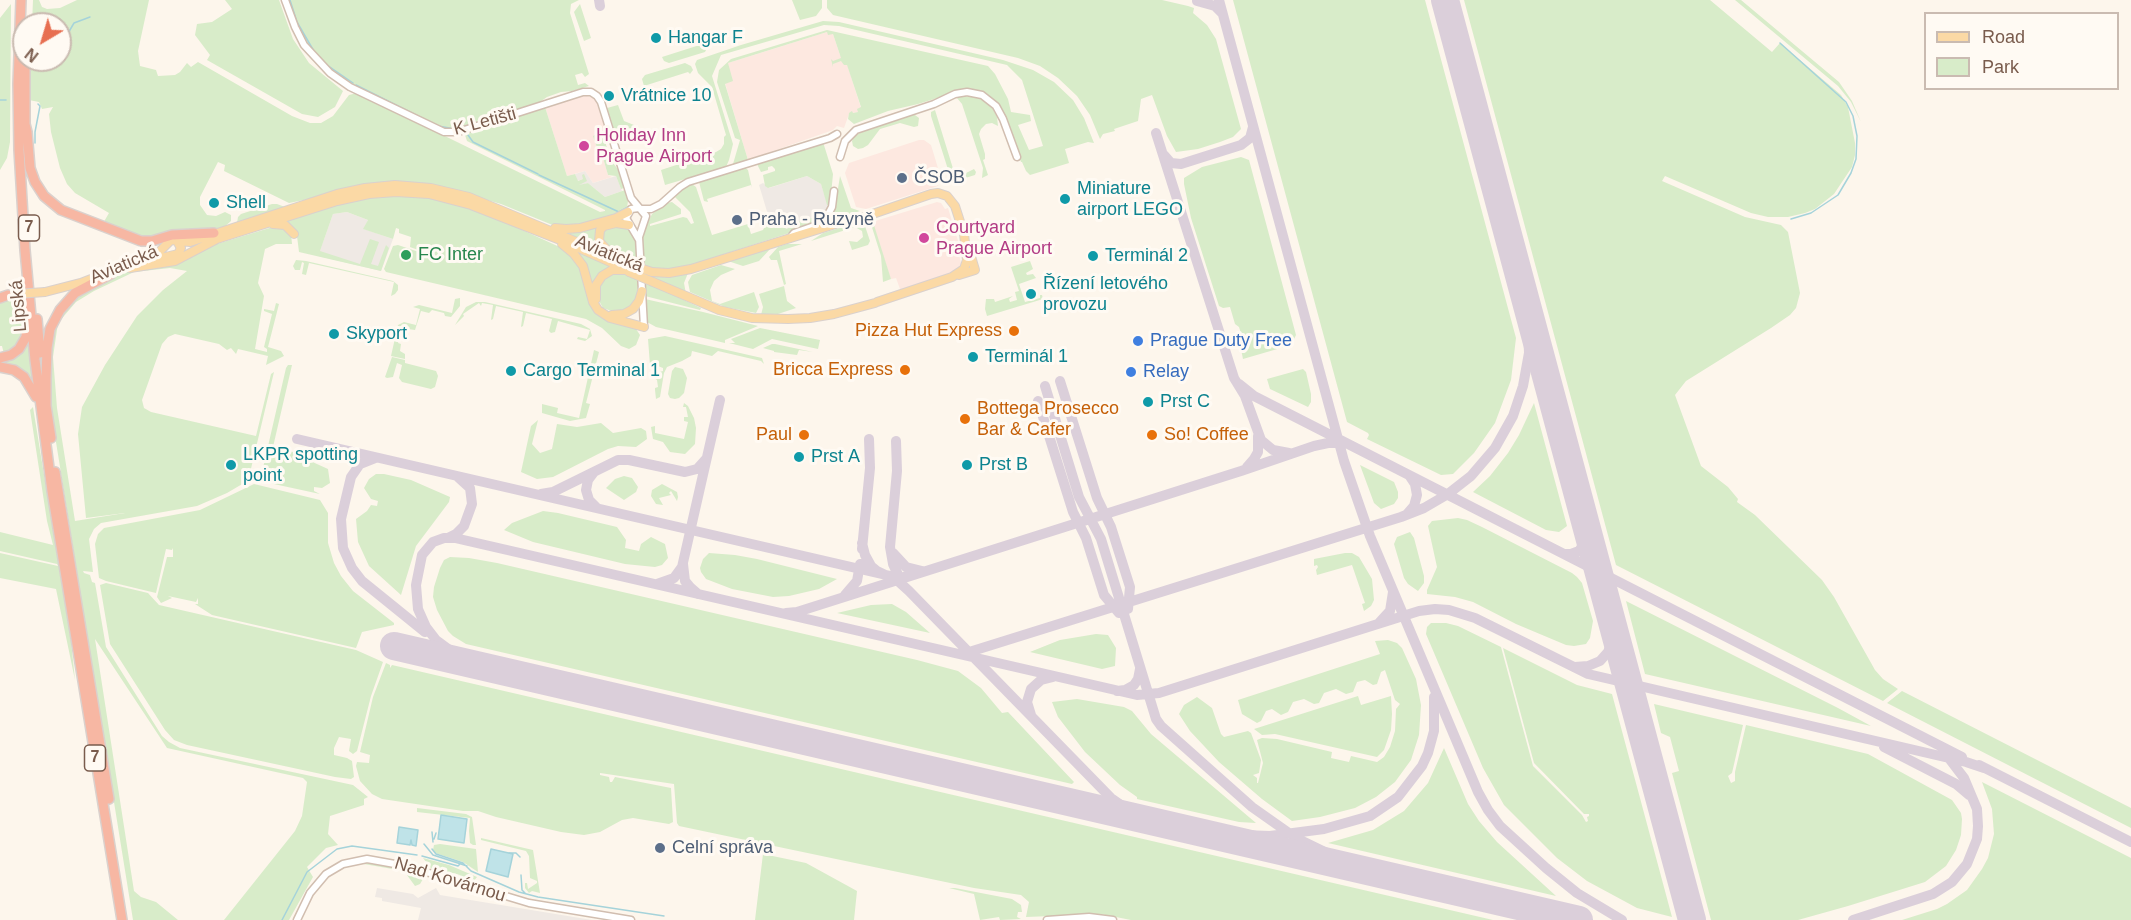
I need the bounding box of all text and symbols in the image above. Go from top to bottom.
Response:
north arrow [12,12,72,72]
legend [1924,12,2119,90]
place label: Hangar F [668,27,743,49]
text: Road [1982,27,2025,47]
marker: Hangar F [649,31,663,45]
text: N [22,45,42,65]
text: Park [1982,57,2019,77]
place label: Vrátnice 10 [621,85,711,107]
marker: Vrátnice 10 [602,89,616,103]
street label: K Letišti [451,103,519,141]
place label: Holiday Inn Prague Airport [596,125,712,168]
marker: Holiday Inn Prague Airport [577,139,591,153]
place label: ČSOB [914,167,965,189]
marker: ČSOB [895,171,909,185]
place label: Miniature airport LEGO [1077,178,1183,220]
place label: Shell [226,192,266,214]
marker: Miniature airport LEGO [1058,192,1072,206]
marker: Shell [207,196,221,210]
place label: Praha - Ruzyně [749,209,874,231]
marker: Praha - Ruzyně [730,213,744,227]
road number: 7 [18,215,40,241]
place label: Courtyard Prague Airport [936,217,1052,260]
street label: Aviatická [572,231,646,277]
marker: Courtyard Prague Airport [917,231,931,245]
street label: Aviatická [87,241,161,289]
place label: FC Inter [418,244,483,266]
place label: Terminál 2 [1105,245,1188,267]
marker: FC Inter [399,248,413,262]
marker: Terminál 2 [1086,249,1100,263]
place label: Řízení letového provozu [1043,273,1168,316]
street label: Lipská [6,279,32,333]
marker: Řízení letového provozu [1024,287,1038,301]
place label: Pizza Hut Express [855,320,1002,342]
place label: Skyport [346,323,407,345]
marker: Pizza Hut Express [1007,324,1021,338]
marker: Skyport [327,327,341,341]
place label: Prague Duty Free [1150,330,1292,352]
marker: Prague Duty Free [1131,334,1145,348]
place label: Terminál 1 [985,346,1068,368]
marker: Terminál 1 [966,350,980,364]
place label: Bricca Express [773,359,893,381]
place label: Cargo Terminal 1 [523,360,660,382]
place label: Relay [1143,361,1189,383]
marker: Bricca Express [898,363,912,377]
marker: Cargo Terminal 1 [504,364,518,378]
marker: Relay [1124,365,1138,379]
place label: Prst C [1160,391,1210,413]
marker: Prst C [1141,395,1155,409]
place label: Bottega Prosecco Bar & Cafer [977,398,1119,440]
marker: Bottega Prosecco Bar & Cafer [958,412,972,426]
place label: Paul [756,424,792,446]
place label: So! Coffee [1164,424,1249,446]
marker: Paul [797,428,811,442]
marker: So! Coffee [1145,428,1159,442]
place label: LKPR spotting point [243,444,358,486]
place label: Prst A [811,446,860,468]
marker: Prst A [792,450,806,464]
place label: Prst B [979,454,1028,476]
marker: LKPR spotting point [224,458,238,472]
marker: Prst B [960,458,974,472]
road number: 7 [84,745,106,771]
place label: Celní správa [672,837,773,859]
marker: Celní správa [653,841,667,855]
street label: Nad Kovárnou [392,853,508,907]

